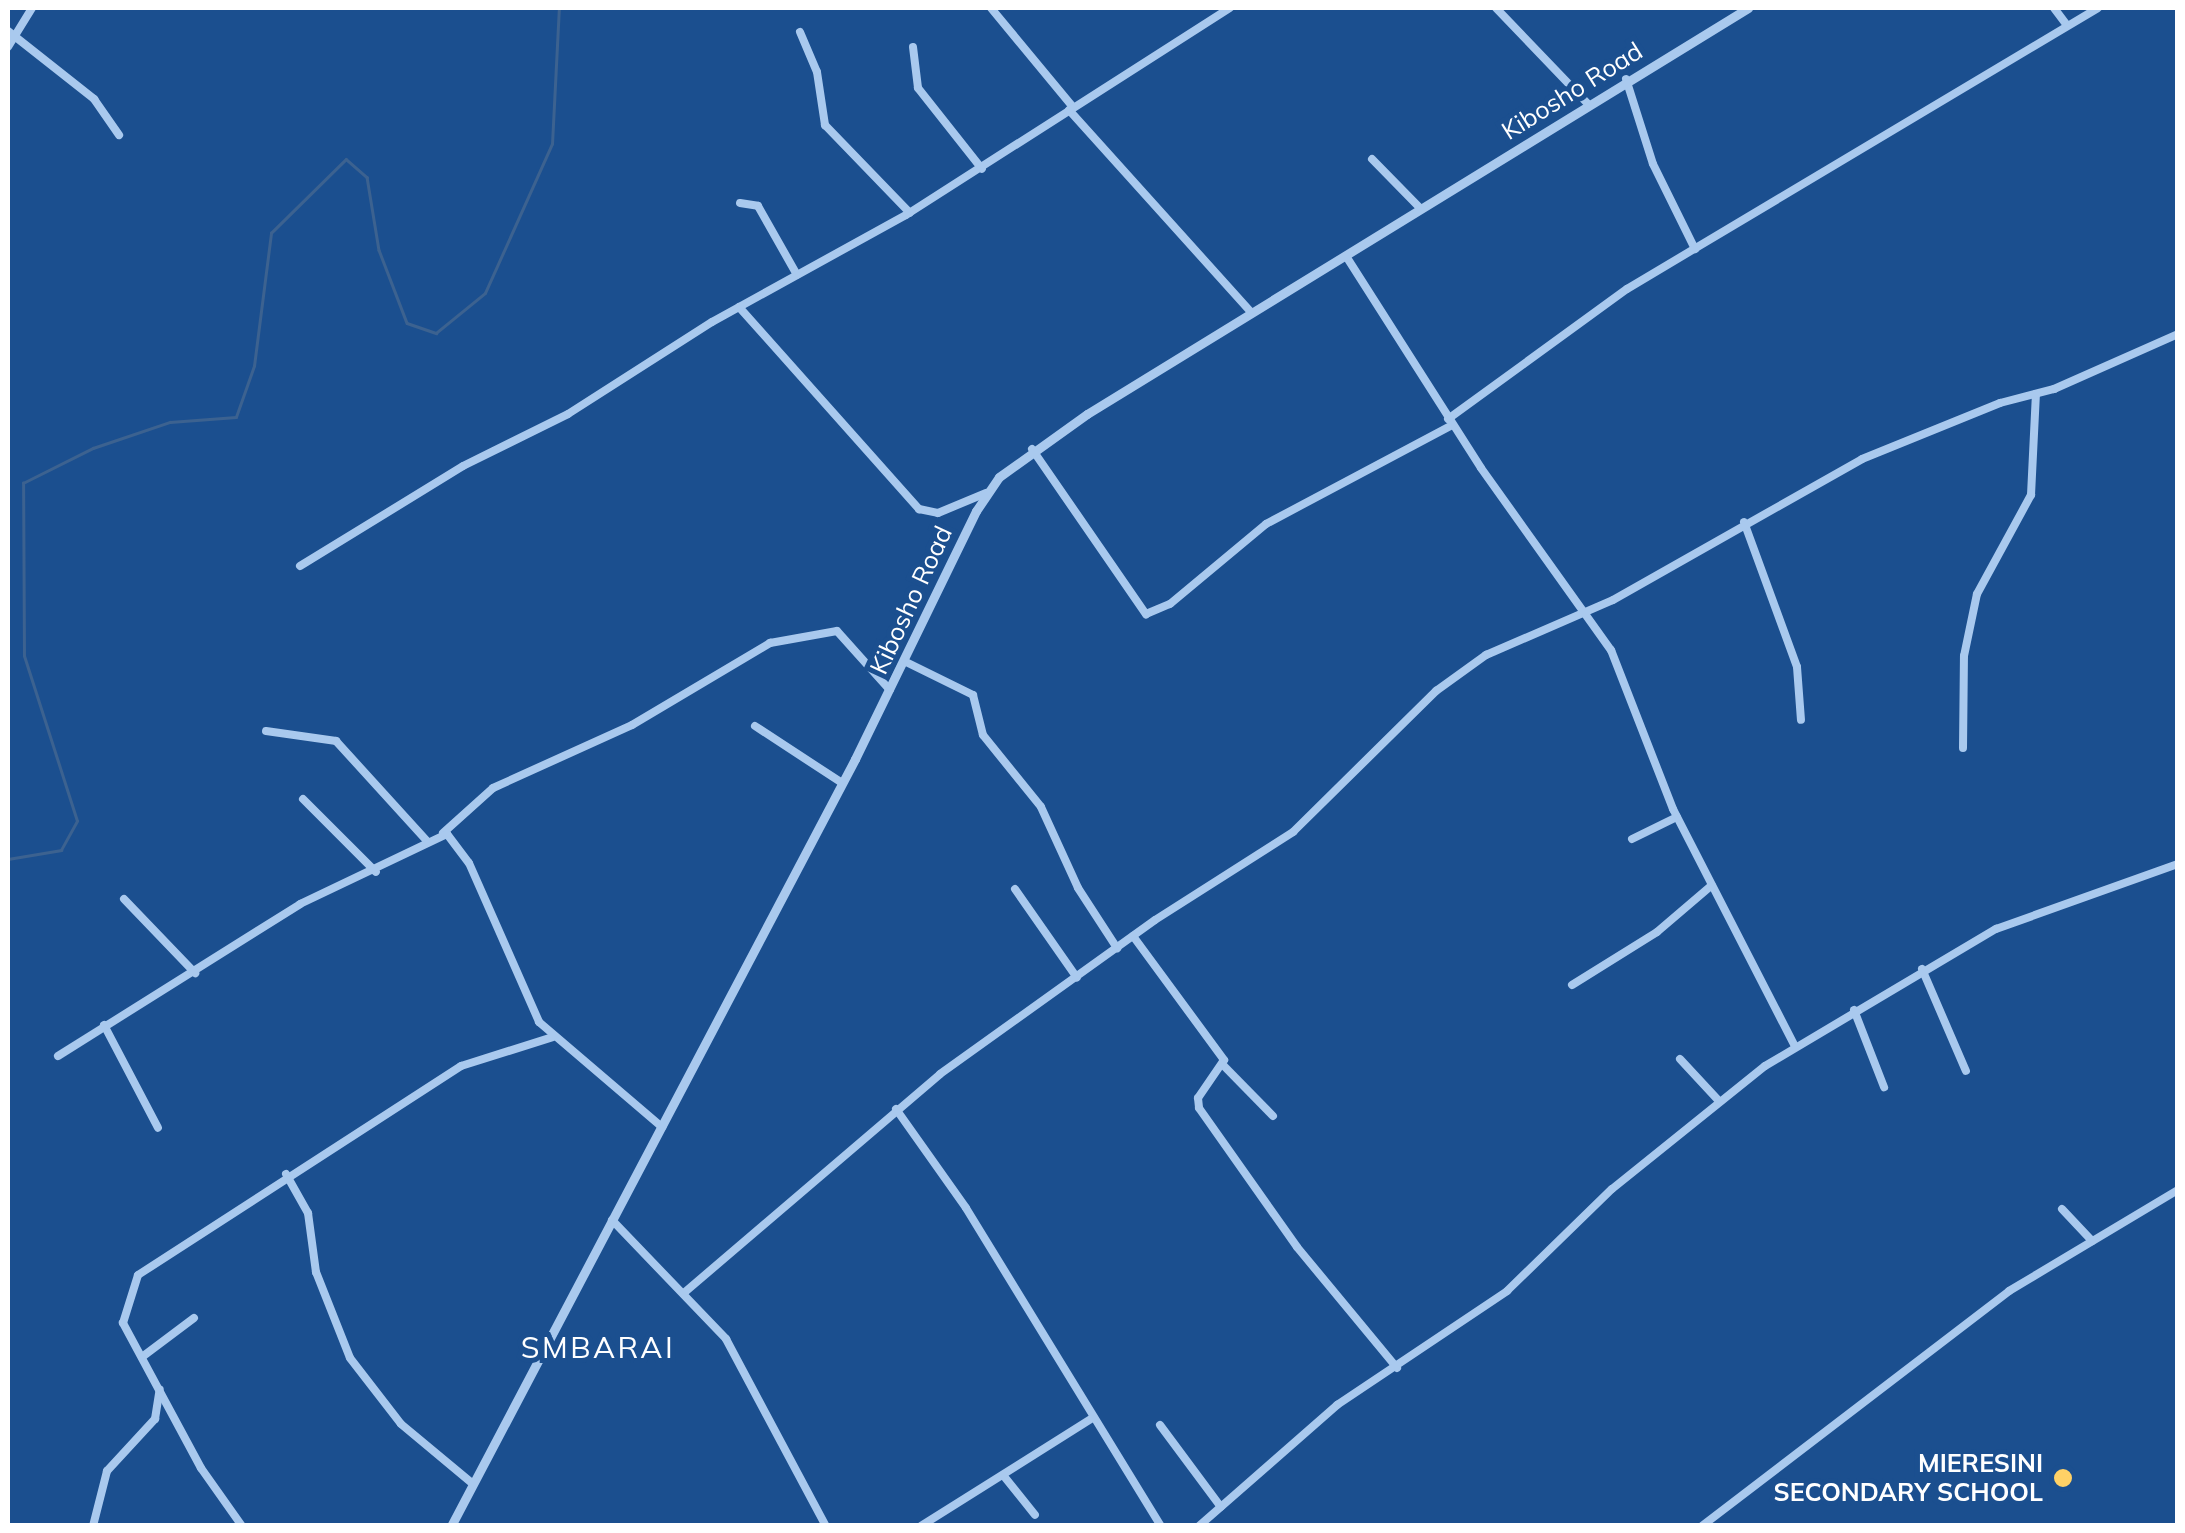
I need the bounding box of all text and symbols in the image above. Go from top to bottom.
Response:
street label: Kibosho Road [1496,36,1648,146]
street label: Kibosho Road [864,521,958,679]
district label: SMBARAI [521,1329,675,1365]
place label: MIERESINI SECONDARY SCHOOL [1774,1449,2043,1508]
marker: MIERESINI SECONDARY SCHOOL [2052,1467,2074,1489]

